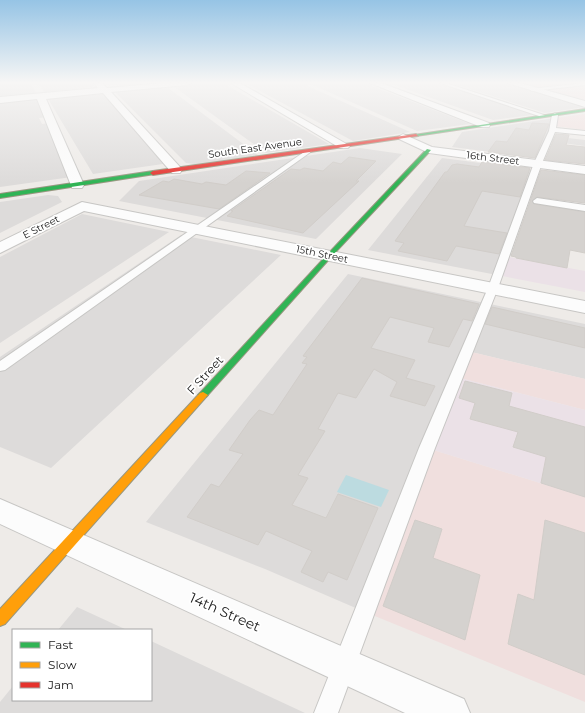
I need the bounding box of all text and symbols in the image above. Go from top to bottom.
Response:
street label: South East Avenue [207,135,303,161]
street label: 16th Street [466,148,520,168]
street label: E Street [20,212,62,242]
street label: 15th Street [295,242,349,266]
street label: F Street [184,352,226,397]
street label: 14th Street [187,588,263,636]
legend [12,629,152,701]
text: Fast [48,637,73,652]
text: Slow [48,657,77,672]
text: Jam [47,677,74,692]

